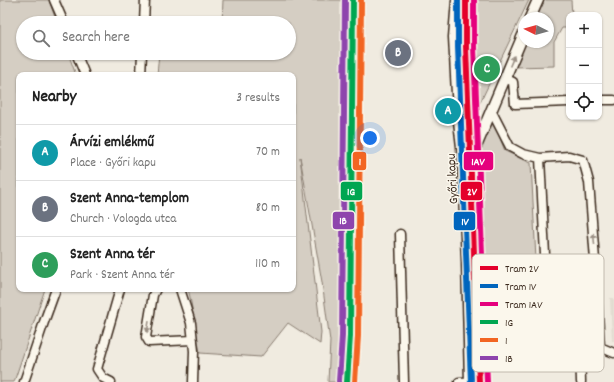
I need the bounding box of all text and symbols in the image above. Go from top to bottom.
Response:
north arrow [518,12,554,48]
map controls [566,12,602,120]
button: + [566,12,602,48]
search box [16,16,296,60]
icon: search [30,27,52,49]
text: Search here [62,27,130,49]
pin: B [385,38,411,68]
button: − [566,48,602,84]
pin: C [474,54,500,84]
one-way arrow [509,56,515,67]
button: locate [566,84,602,120]
text: Nearby [32,86,76,110]
text: 3 results [236,89,280,108]
pin: A [435,96,461,126]
your location [360,128,380,148]
text: Árvízi emlékmű [70,132,154,154]
text: A [41,143,49,162]
text: 70 m [256,143,280,162]
line badge: 1 [352,151,367,171]
line badge: 1AV [463,151,494,171]
street label: Győri kapu [443,153,464,205]
text: Place · Győri kapu [70,154,156,173]
text: 1 [359,155,361,171]
text: 1AV [471,155,486,171]
line badge: 1G [340,181,363,201]
line badge: 2V [460,181,483,201]
text: 1G [347,185,355,201]
text: 2V [467,185,478,201]
text: Szent Anna-templom [70,188,189,210]
text: B [42,199,48,218]
text: 80 m [256,199,280,218]
text: Church · Vologda utca [70,210,176,229]
line badge: 1B [332,211,355,230]
line badge: 1V [453,211,476,231]
text: 1B [339,214,347,230]
text: 1V [461,215,470,231]
one-way arrow [590,233,597,245]
text: Szent Anna tér [70,244,155,266]
legend [472,254,604,372]
text: C [42,255,48,274]
text: 110 m [255,255,280,274]
text: Tram 2V [505,262,540,278]
text: Park · Szent Anna tér [70,266,175,285]
text: Tram 1V [505,280,537,296]
text: Tram 1AV [505,298,543,314]
text: 1G [505,316,513,332]
one-way arrow [144,320,150,333]
text: 1 [505,334,507,350]
text: 1B [505,352,513,368]

